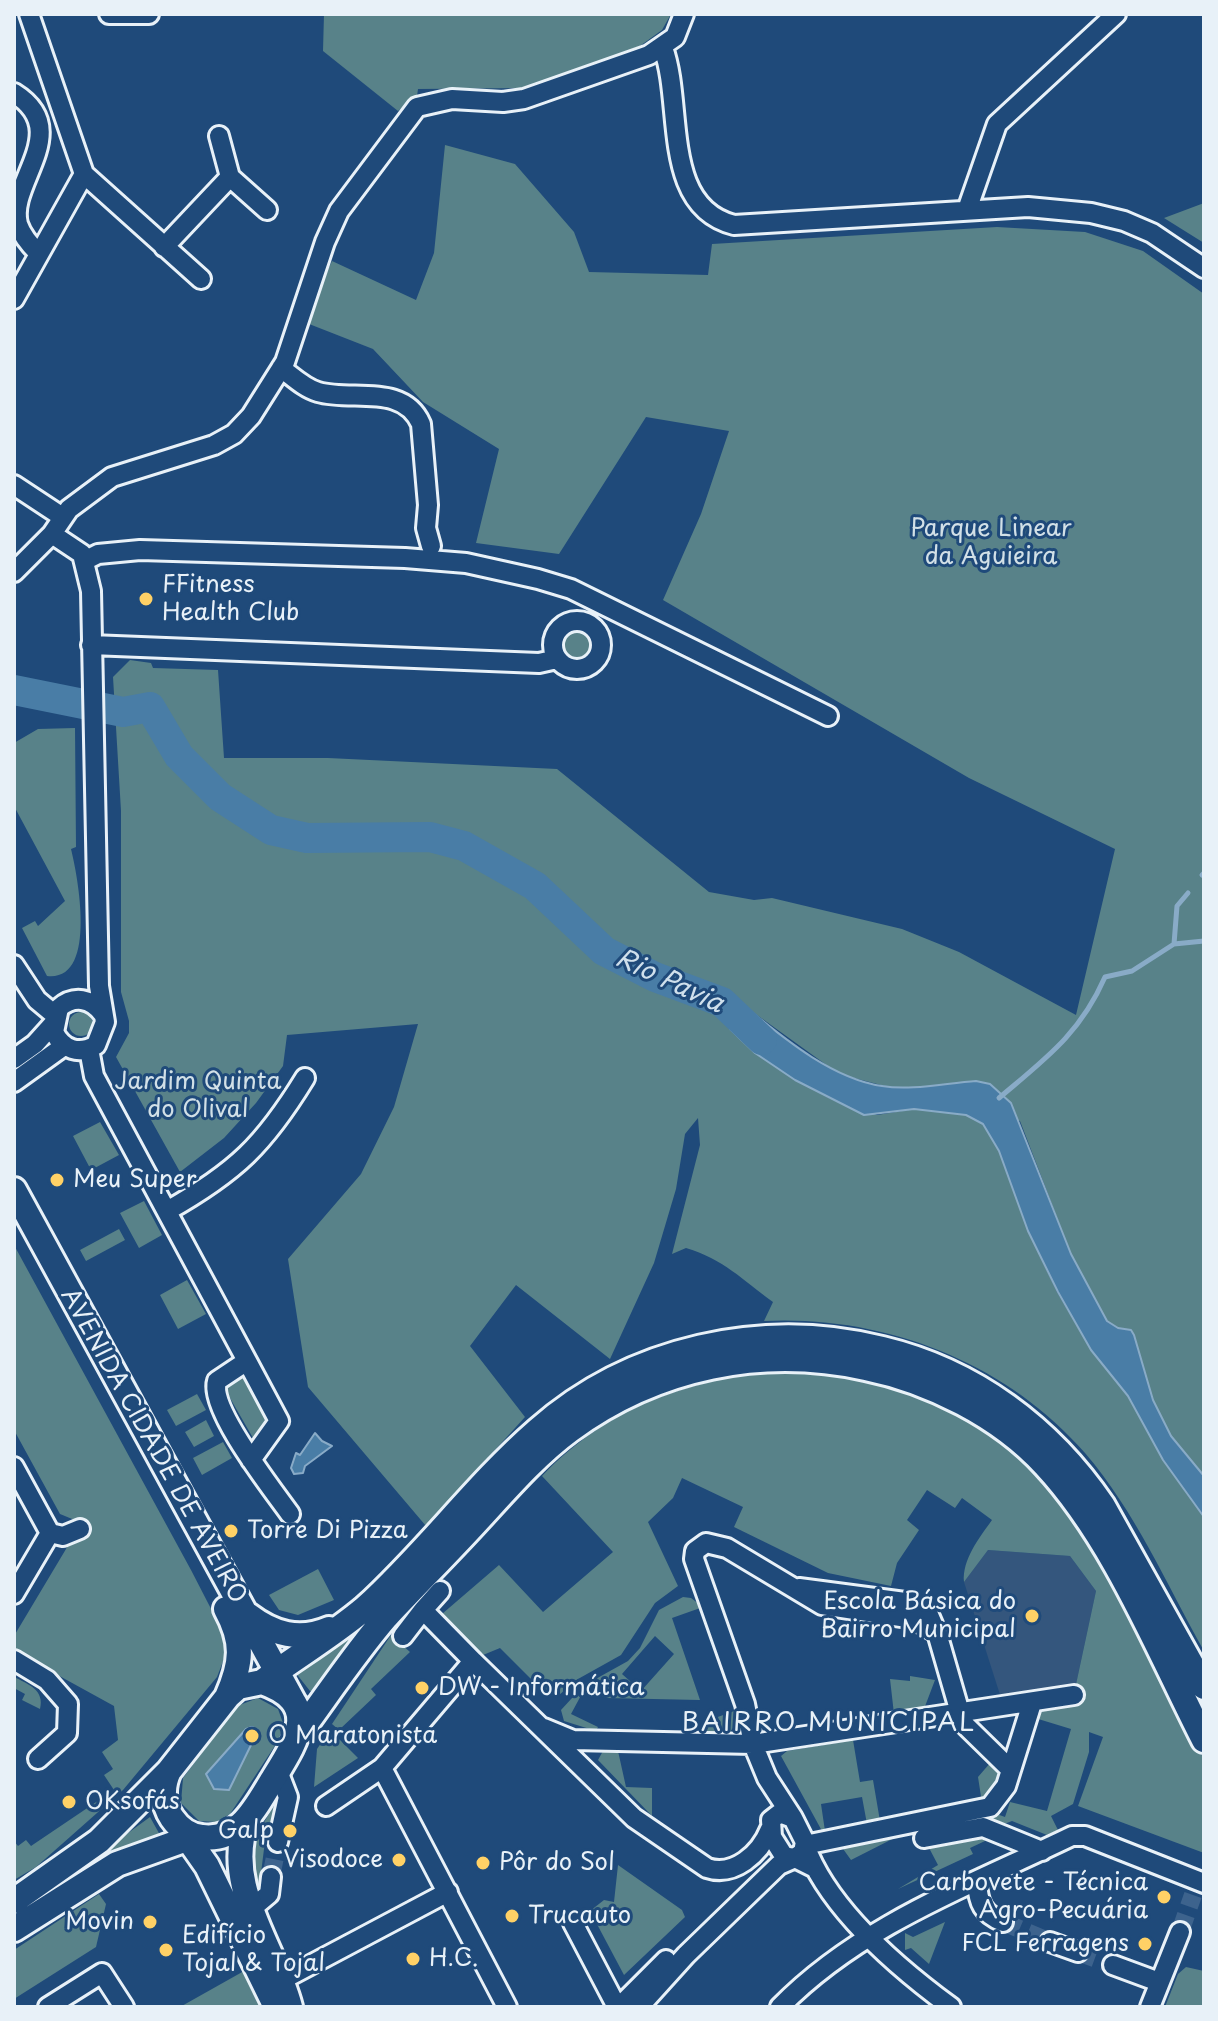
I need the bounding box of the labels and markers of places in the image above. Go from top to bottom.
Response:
place label: FFitness Health Club [162,571,299,627]
marker: FFitness Health Club [137,590,155,608]
place label: Meu Super [73,1166,197,1194]
marker: Meu Super [48,1171,66,1189]
place label: Torre Di Pizza [247,1517,408,1545]
marker: Torre Di Pizza [222,1522,240,1540]
place label: Escola Básica do Bairro Municipal [821,1588,1016,1644]
marker: Escola Básica do Bairro Municipal [1023,1607,1041,1625]
place label: DW - Informática [438,1674,644,1702]
marker: DW - Informática [413,1679,431,1697]
place label: O Maratonista [268,1722,437,1750]
marker: O Maratonista [243,1727,261,1745]
place label: OKsofás [85,1788,180,1816]
marker: OKsofás [60,1793,78,1811]
place label: Galp [218,1817,274,1845]
marker: Galp [281,1822,299,1840]
place label: Visodoce [283,1846,383,1874]
place label: Pôr do Sol [499,1849,615,1877]
marker: Visodoce [390,1851,408,1869]
marker: Pôr do Sol [474,1854,492,1872]
place label: Carbovete - Técnica Agro-Pecuária [918,1869,1148,1925]
marker: Carbovete - Técnica Agro-Pecuária [1155,1888,1173,1906]
place label: Trucauto [528,1902,631,1930]
marker: Trucauto [503,1907,521,1925]
place label: Movin [65,1908,134,1936]
marker: Movin [141,1913,159,1931]
place label: Edifício Tojal & Tojal [182,1922,325,1978]
place label: FCL Ferragens [962,1930,1129,1958]
marker: FCL Ferragens [1136,1935,1154,1953]
marker: Edifício Tojal & Tojal [157,1941,175,1959]
place label: H.C. [429,1945,479,1973]
marker: H.C. [404,1950,422,1968]

